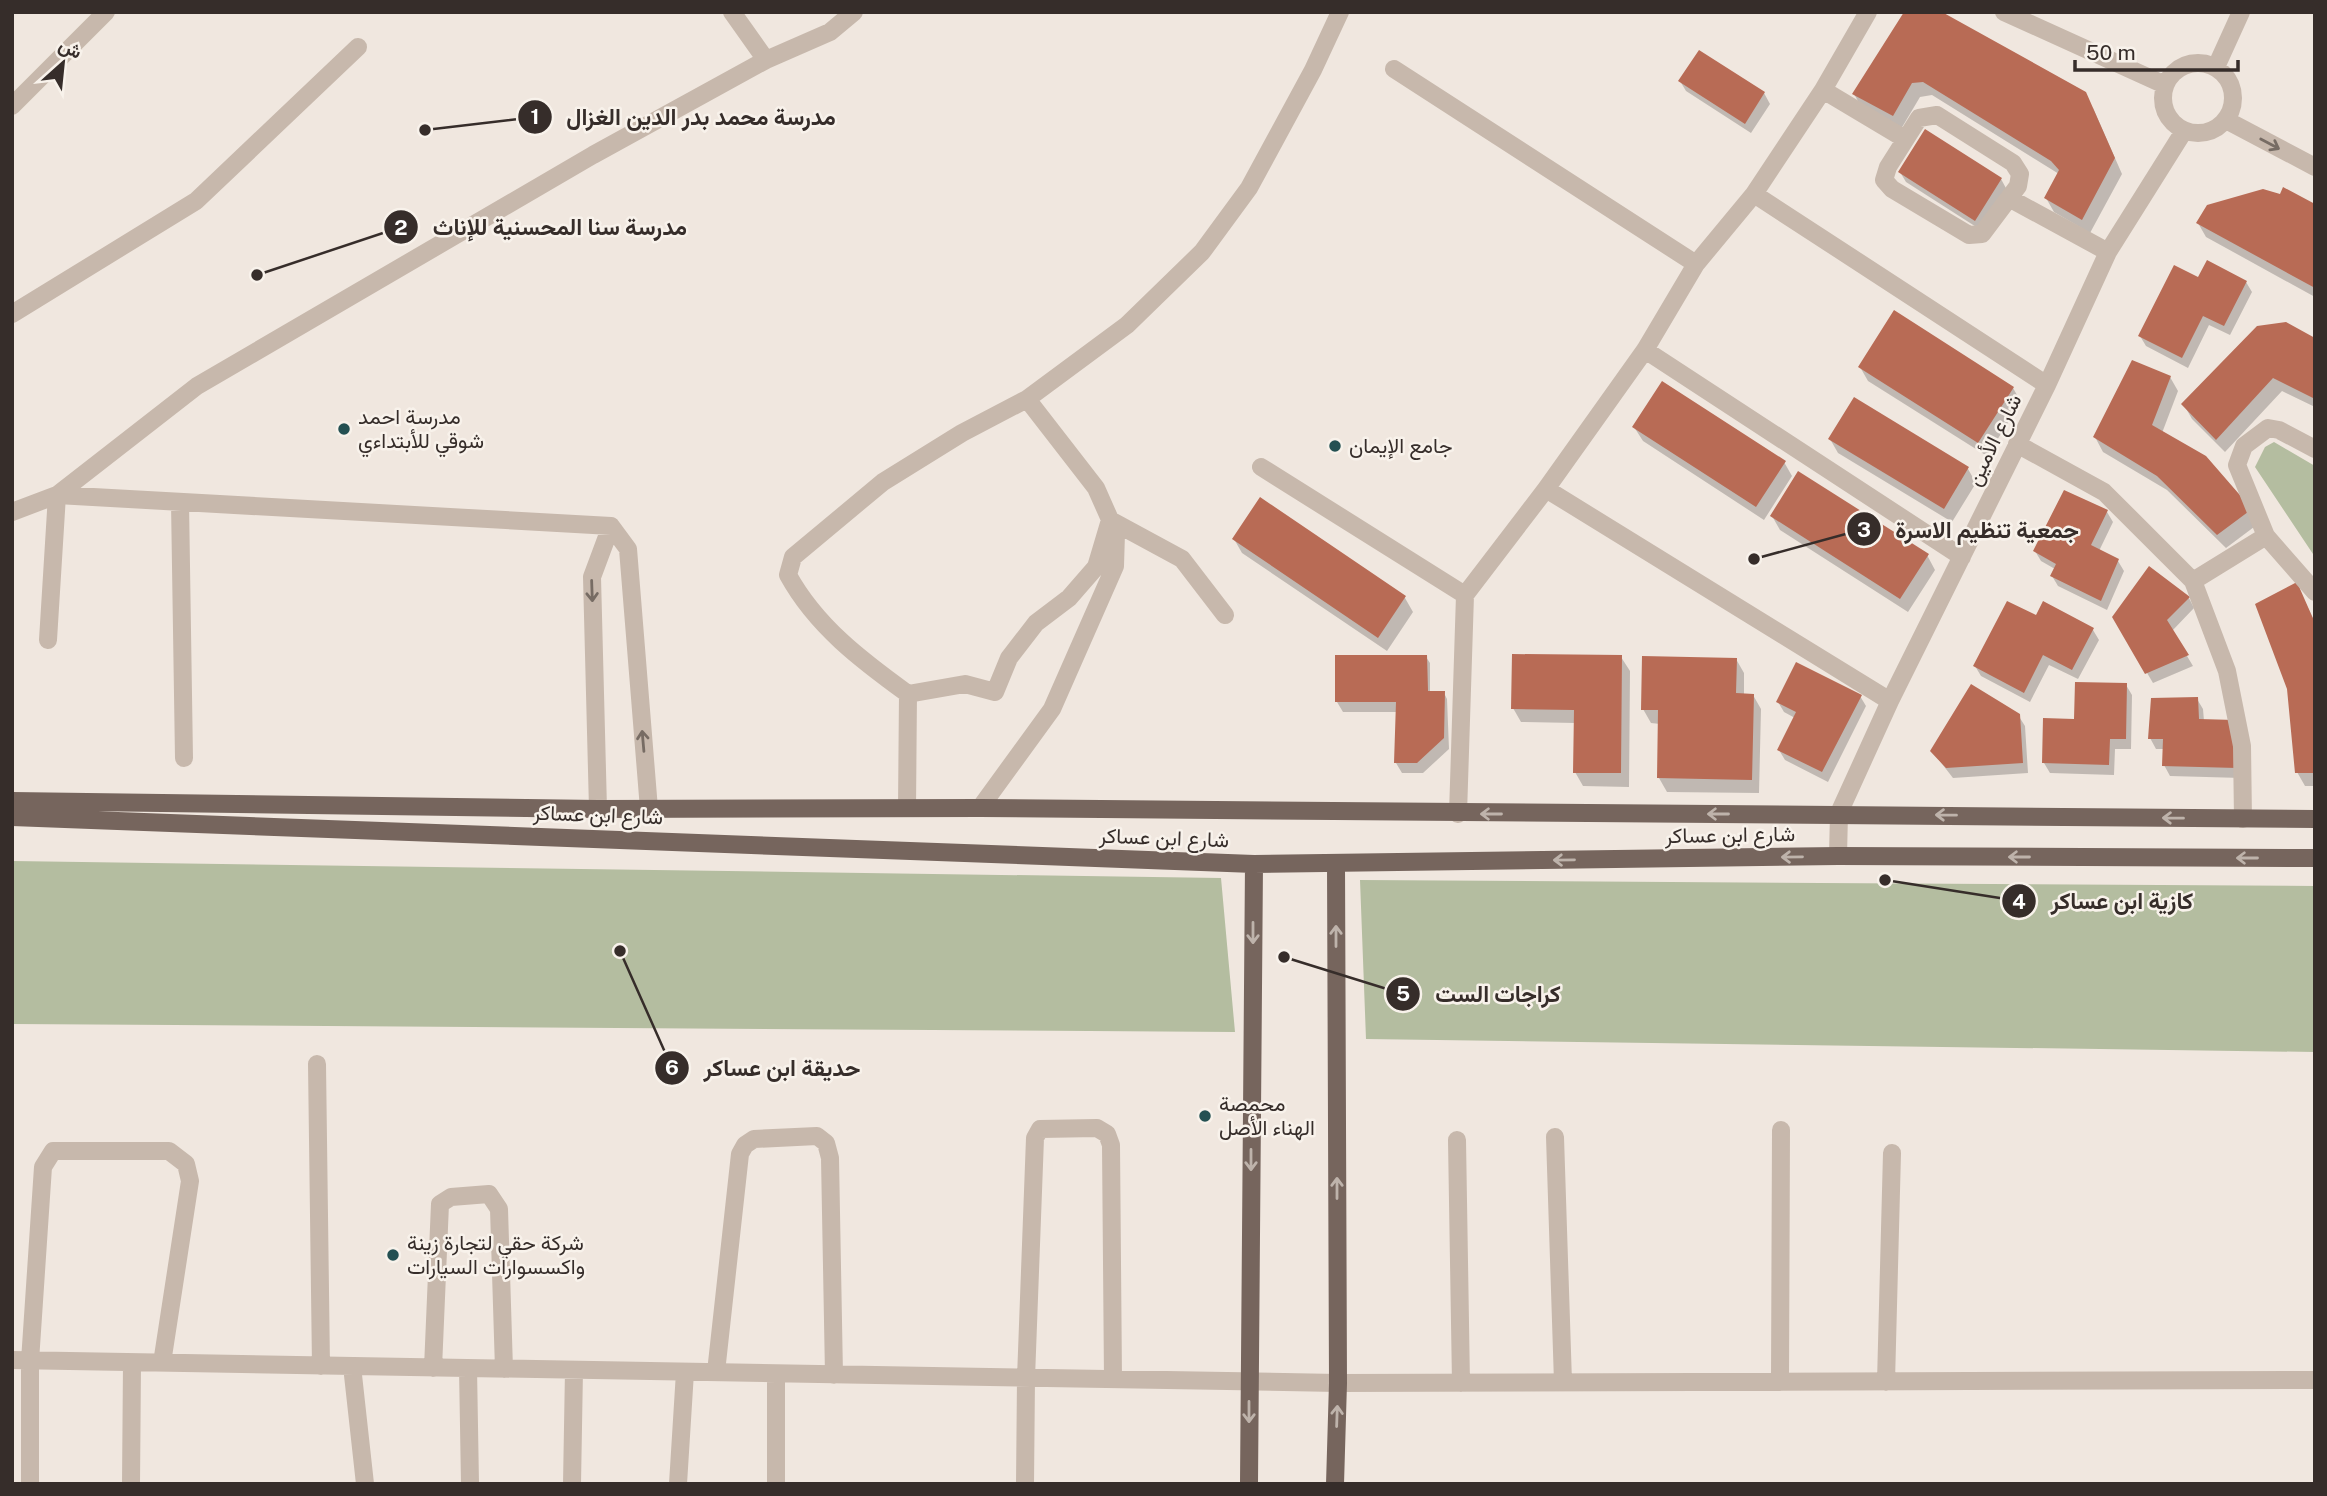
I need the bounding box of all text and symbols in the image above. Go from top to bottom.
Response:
north arrow [28,28,98,98]
scale bar [2075,28,2238,72]
text: ش [55,33,86,64]
text: 50 m [2086,40,2136,65]
callout: مدرسة محمد بدر الدين الغزال [518,95,850,139]
text: مدرسة محمد بدر الدين الغزال [566,103,836,132]
text: 1 [531,104,540,129]
one-way arrow [2259,137,2280,151]
callout: مدرسة سنا المحسنية للإناث [384,205,701,249]
text: مدرسة سنا المحسنية للإناث [433,213,687,242]
text: 2 [394,215,408,240]
street label: شارع الأمين [1961,390,2028,491]
place label: مدرسة احمد شوقي للأبتداءي [358,404,484,458]
marker: مدرسة احمد شوقي للأبتداءي [336,421,352,437]
place label: جامع الإيمان [1349,433,1453,460]
marker: جامع الإيمان [1327,438,1343,454]
callout: جمعية تنظيم الاسرة [1846,507,2093,551]
text: جمعية تنظيم الاسرة [1895,516,2079,545]
text: 3 [1857,517,1871,542]
one-way arrow [586,579,599,602]
one-way arrow [636,730,649,753]
street label: شارع ابن عساكر [531,800,664,831]
one-way arrow [1479,807,1502,821]
one-way arrow [1707,807,1730,821]
one-way arrow [1934,808,1957,822]
one-way arrow [2162,812,2185,825]
street label: شارع ابن عساكر [1664,821,1795,850]
street label: شارع ابن عساكر [1097,823,1230,854]
one-way arrow [1780,850,1803,864]
one-way arrow [2008,850,2031,864]
one-way arrow [2235,851,2258,865]
one-way arrow [1553,854,1576,867]
callout: كازية ابن عساكر [2002,879,2207,923]
text: كازية ابن عساكر [2050,887,2193,916]
text: 4 [2012,889,2026,914]
one-way arrow [1246,921,1260,944]
one-way arrow [1329,925,1343,948]
callout: كراجات الست [1386,972,1574,1016]
text: كراجات الست [1435,980,1561,1009]
text: 5 [1396,981,1410,1006]
callout: حديقة ابن عساكر [654,1046,874,1090]
text: حديقة ابن عساكر [703,1054,860,1083]
text: 6 [665,1055,679,1080]
place label: محمصة الهناء الأصل [1219,1091,1315,1141]
marker: محمصة الهناء الأصل [1197,1108,1213,1124]
one-way arrow [1244,1148,1258,1171]
one-way arrow [1330,1177,1344,1200]
place label: شركة حقي لتجارة زينة واكسسوارات السيارات [407,1230,585,1280]
marker: شركة حقي لتجارة زينة واكسسوارات السيارات [385,1247,401,1263]
one-way arrow [1242,1400,1256,1423]
one-way arrow [1330,1404,1343,1427]

